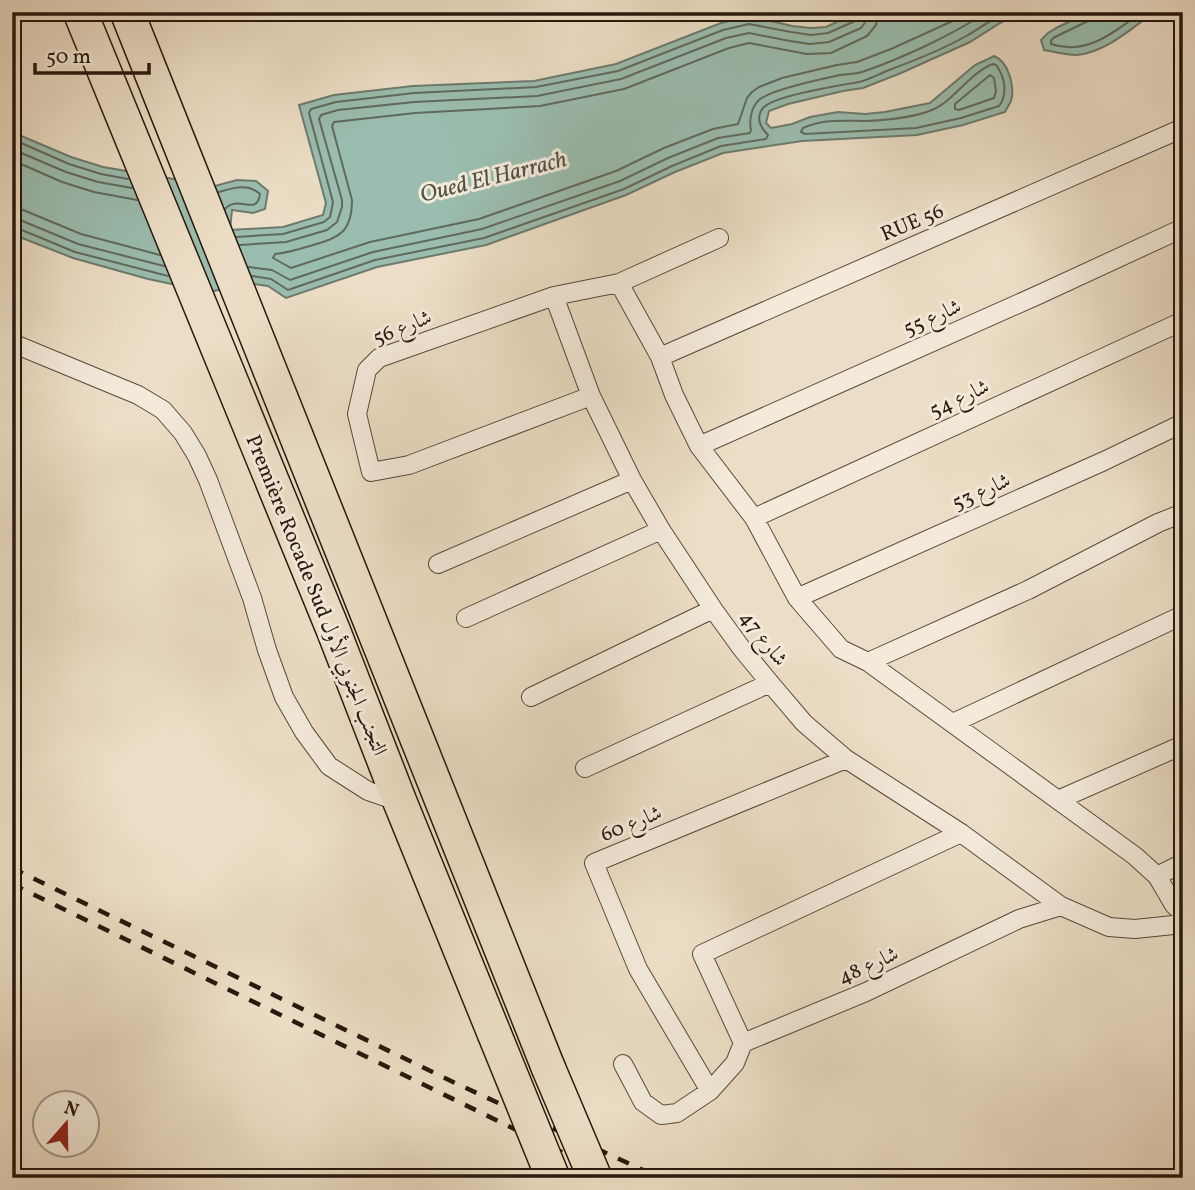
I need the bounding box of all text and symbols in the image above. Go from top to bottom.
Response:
scale bar [35,32,149,76]
text: 50 m [46,43,91,72]
water label: Oued El Harrach [417,144,570,212]
street label: RUE 56 [877,197,949,250]
street label: شارع 55 [899,293,967,346]
street label: شارع 56 [369,303,437,355]
street label: شارع 54 [925,373,995,428]
street label: Première Rocade Sud التجنب الجنوبي الأول [237,430,395,761]
street label: شارع 53 [948,467,1016,520]
street label: شارع 47 [730,605,794,674]
street label: شارع 60 [597,799,667,852]
street label: شارع 48 [834,940,904,994]
north arrow [32,1088,102,1158]
text: N [60,1095,82,1125]

